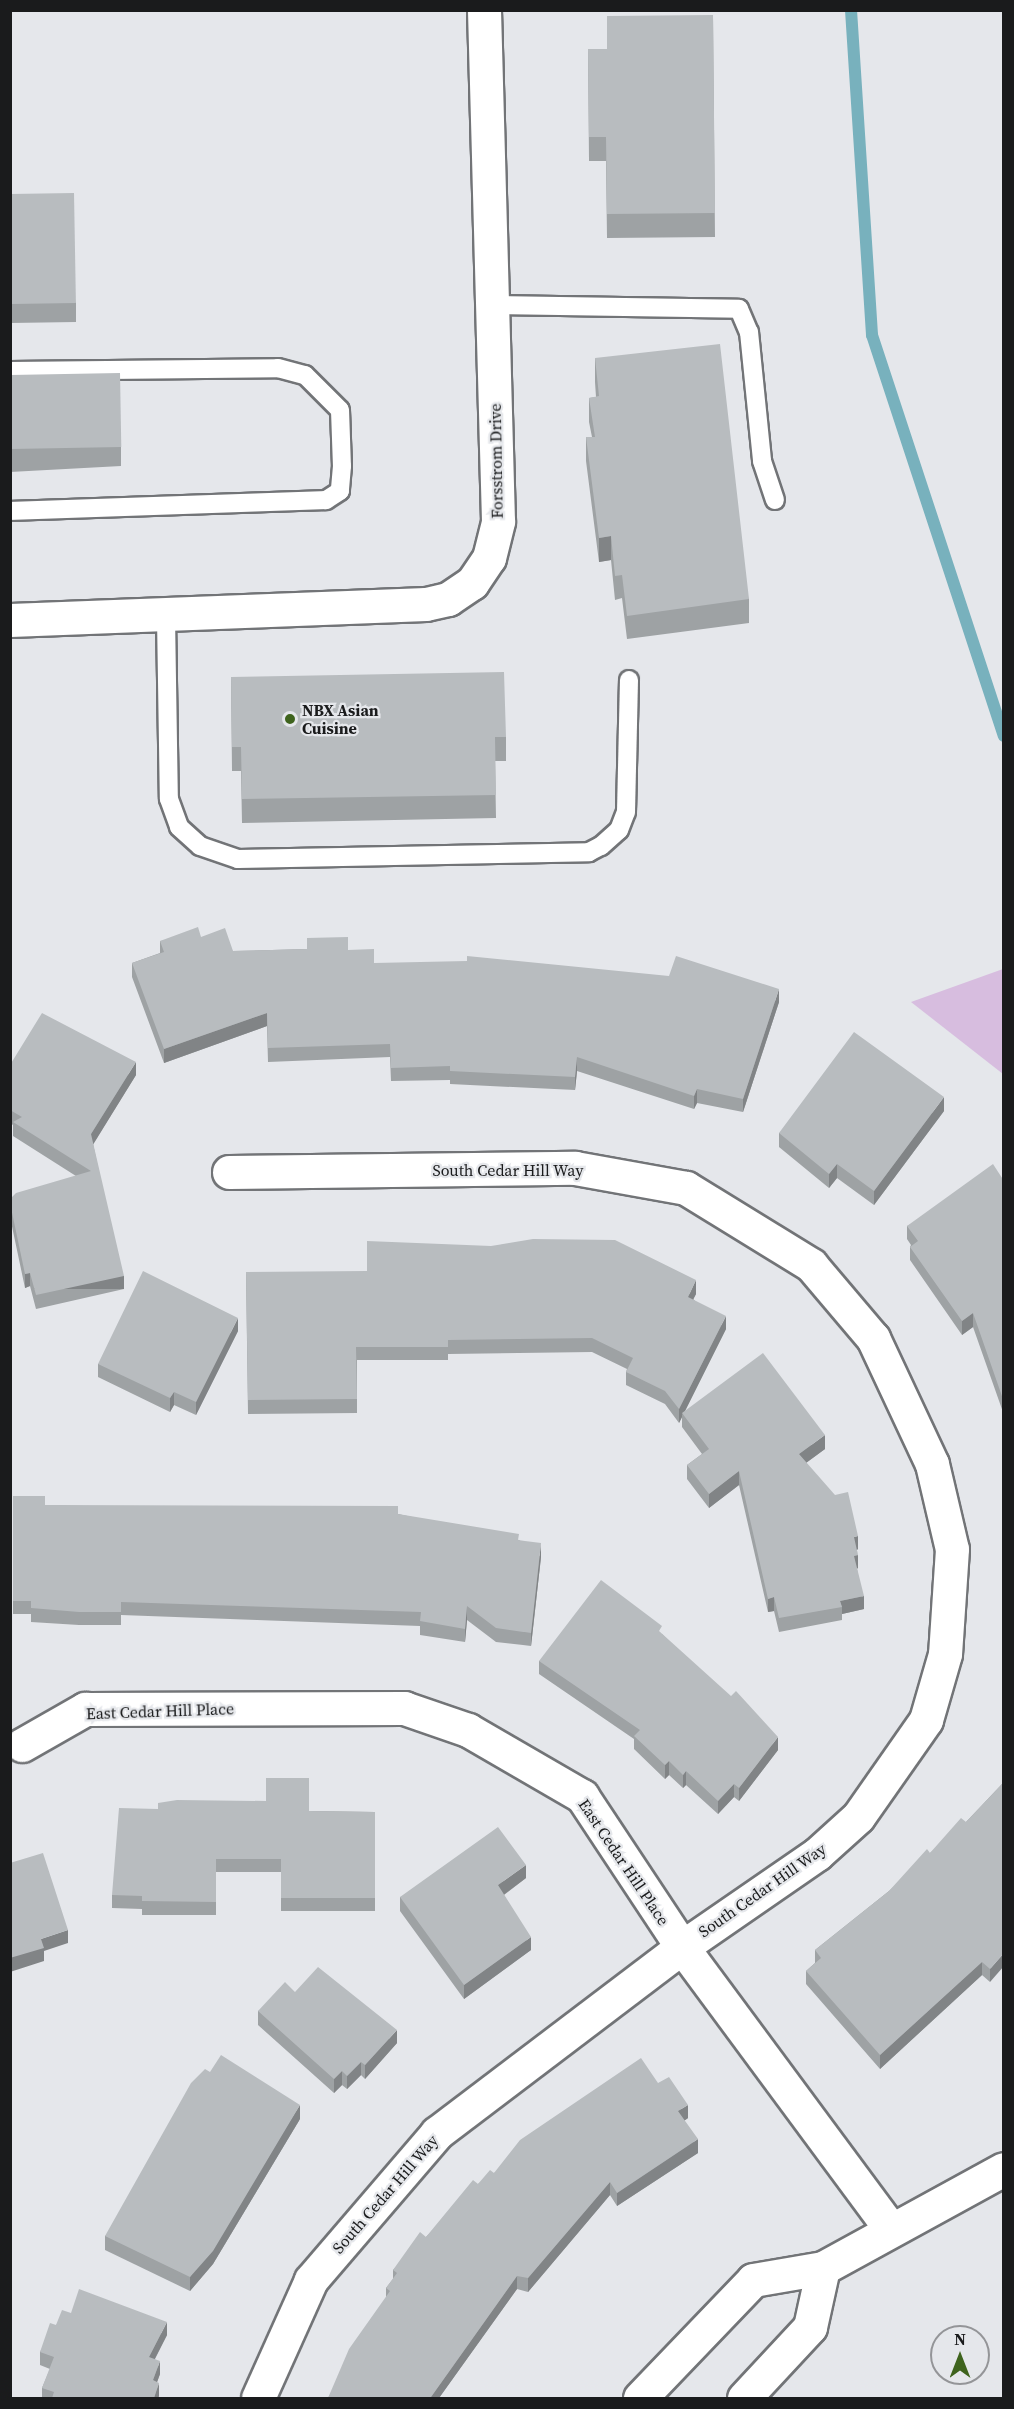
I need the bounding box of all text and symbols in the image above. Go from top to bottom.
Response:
street label: Forsstrom Drive [485,403,507,519]
place label: NBX Asian Cuisine [302,700,379,738]
marker: NBX Asian Cuisine [283,712,297,726]
street label: South Cedar Hill Way [432,1160,584,1180]
street label: East Cedar Hill Place [86,1699,234,1723]
street label: East Cedar Hill Place [575,1795,673,1929]
street label: South Cedar Hill Way [694,1839,830,1941]
street label: South Cedar Hill Way [328,2131,442,2257]
north arrow [930,2325,990,2385]
text: N [954,2328,966,2350]

